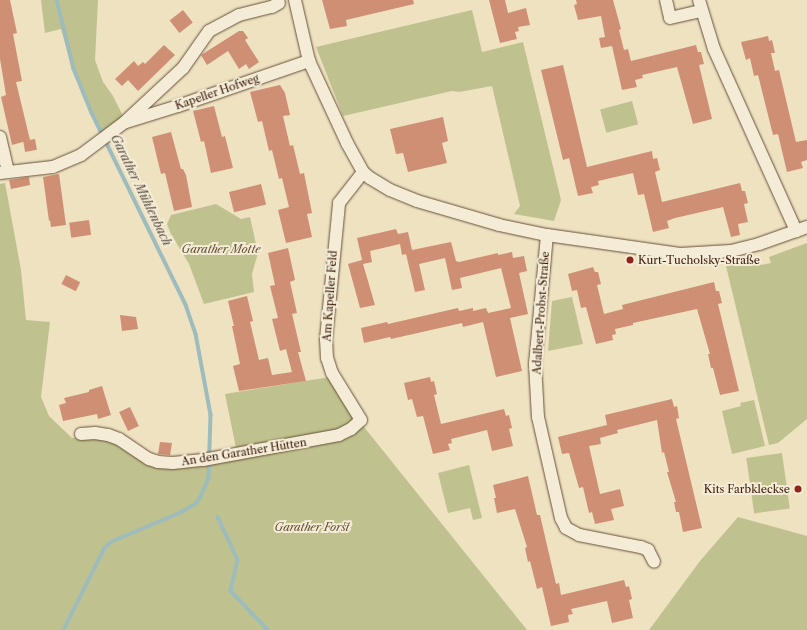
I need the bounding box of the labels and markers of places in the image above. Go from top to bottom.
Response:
place label: Kurt-Tucholsky-Straße [638,253,760,267]
marker: Kurt-Tucholsky-Straße [625,255,635,265]
place label: Kits Farbkleckse [704,482,790,496]
marker: Kits Farbkleckse [793,484,803,494]

